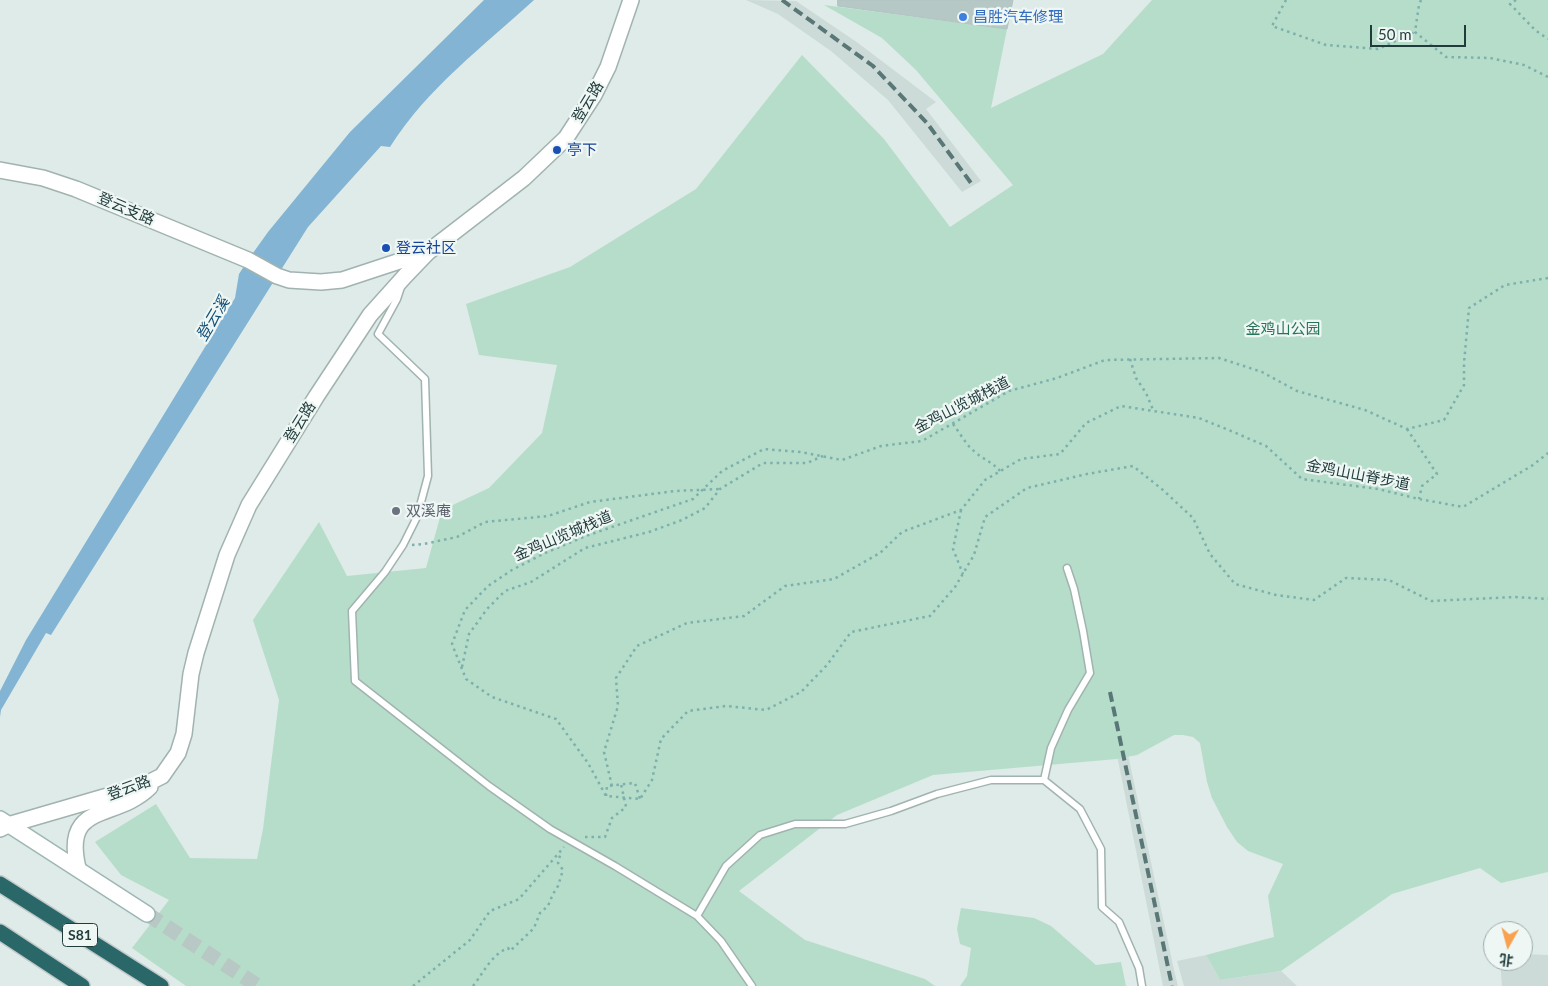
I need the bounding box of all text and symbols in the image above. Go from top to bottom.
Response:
place label: 昌胜汽车修理 [973,8,1063,26]
marker: 昌胜汽车修理 [957,11,969,23]
scale bar [1373,15,1469,47]
text: 50 m [1378,25,1412,43]
street label: 登云路 [569,78,607,126]
place label: 亭下 [567,141,597,159]
marker: 亭下 [551,144,563,156]
street label: 登云支路 [95,189,157,229]
place label: 登云社区 [396,239,456,257]
marker: 登云社区 [380,242,392,254]
water label: 登云溪 [192,293,234,345]
park label: 金鸡山公园 [1246,320,1320,338]
street label: 金鸡山览城栈道 [911,373,1013,437]
street label: 登云路 [280,398,320,446]
street label: 金鸡山山脊步道 [1305,456,1411,494]
place label: 双溪庵 [406,502,451,520]
marker: 双溪庵 [390,505,402,517]
street label: 金鸡山览城栈道 [511,507,615,565]
street label: 登云路 [105,772,153,804]
north arrow [1483,921,1533,971]
road number: S81 [62,924,98,946]
text: 北 [1498,951,1514,970]

